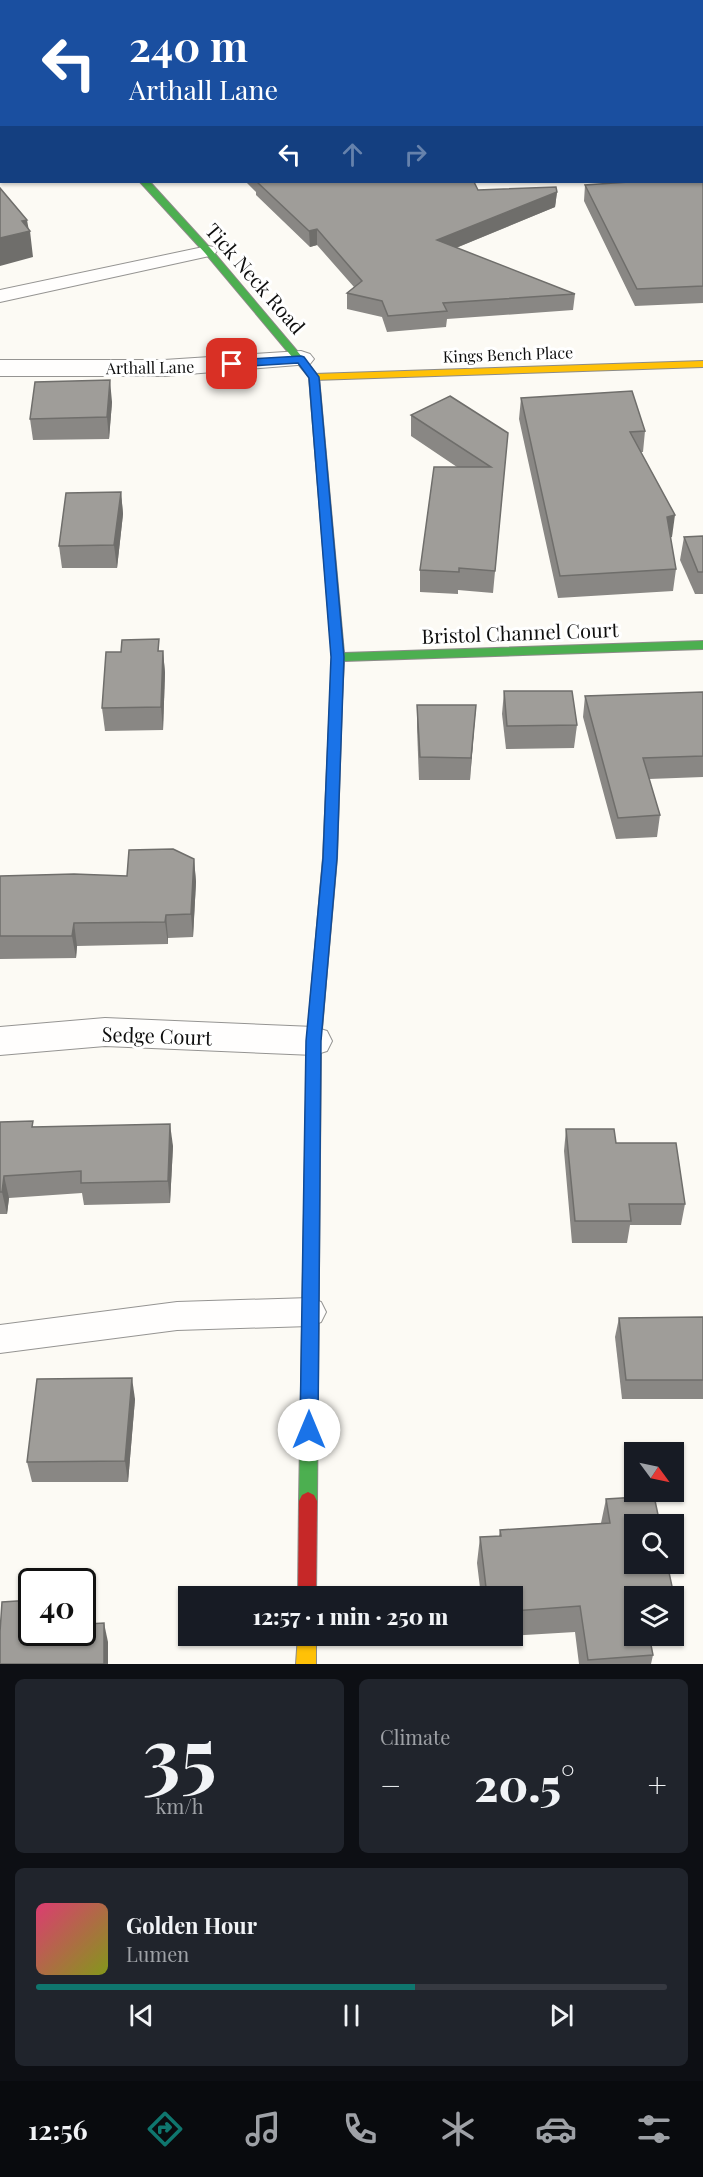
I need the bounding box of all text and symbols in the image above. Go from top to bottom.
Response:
text: 240 m [129,17,248,73]
icon: left [30,24,108,102]
text: Arthall Lane [129,71,278,107]
icon: left [273,138,306,171]
icon: ahead [336,138,369,171]
icon: right [399,138,432,171]
street label: Tick Neck Road [200,217,312,339]
pin [206,338,257,389]
street label: Kings Bench Place [442,341,574,367]
icon: arrive [215,347,248,380]
street label: Arthall Lane [105,356,194,378]
street label: Bristol Channel Court [421,615,620,649]
street label: Sedge Court [101,1020,214,1050]
position arrow [277,1398,341,1462]
north arrow [624,1442,684,1502]
map controls [624,1442,684,1646]
button: search [624,1514,684,1574]
speed limit sign: 40 [18,1568,96,1646]
button: layers [624,1586,684,1646]
text: 12:57 · 1 min · 250 m [253,1601,448,1631]
text: 35 [143,1701,216,1805]
text: Climate [380,1723,450,1750]
text: 20.5° [474,1753,575,1813]
text: − [380,1762,401,1806]
text: + [648,1762,667,1806]
text: km/h [156,1792,203,1819]
text: Golden Hour [126,1910,257,1940]
text: Lumen [126,1940,189,1967]
icon: previous [125,1999,158,2032]
icon: pause [335,1999,368,2032]
icon: next [545,1999,578,2032]
icon: directions [144,2108,186,2150]
icon: music [242,2108,284,2150]
icon: phone [339,2108,381,2150]
icon: climate [437,2108,479,2150]
icon: car [535,2108,577,2150]
icon: filters [633,2108,675,2150]
text: 12:56 [28,2111,88,2147]

